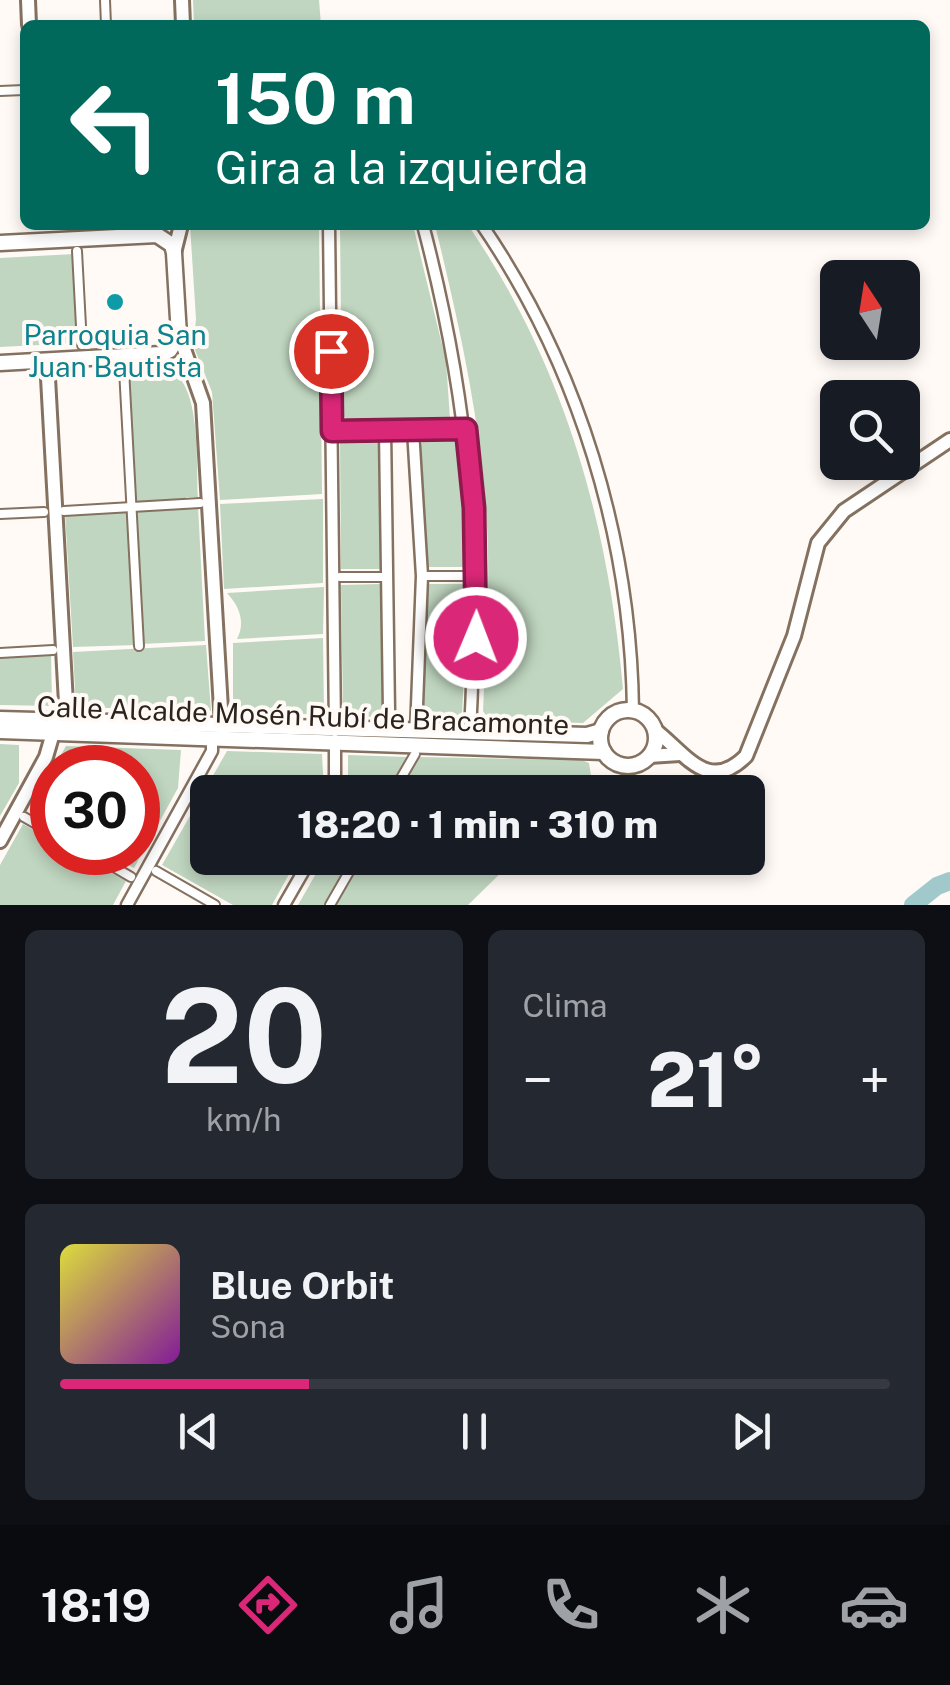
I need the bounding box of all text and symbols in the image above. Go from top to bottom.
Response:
text: 150 m [215,57,416,140]
icon: left [50,60,180,190]
text: Gira a la izquierda [215,141,588,194]
north arrow [820,260,920,360]
map controls [820,260,920,480]
marker: Parroquia San Juan Bautista [104,291,126,313]
pin [289,309,374,394]
place label: Parroquia San Juan Bautista [23,318,207,383]
icon: arrive [304,324,359,379]
button: search [820,380,920,480]
position arrow [424,586,528,690]
street label: Calle Alcalde Mosén Rubí de Bracamonte [36,689,570,741]
speed limit sign: 30 [30,745,160,875]
text: 18:20 · 1 min · 310 m [297,802,658,847]
text: 20 [161,960,327,1112]
text: Clima [523,987,608,1024]
text: 21° [647,1036,765,1124]
text: − [523,1048,553,1112]
text: + [860,1048,890,1112]
text: km/h [206,1101,281,1138]
text: Blue Orbit [210,1263,394,1308]
text: Sona [210,1308,286,1345]
icon: previous [171,1404,226,1459]
icon: pause [447,1404,502,1459]
icon: next [724,1404,779,1459]
icon: directions [233,1570,303,1640]
icon: music [384,1570,454,1640]
icon: phone [536,1570,606,1640]
icon: climate [688,1570,758,1640]
icon: car [839,1570,909,1640]
text: 18:19 [41,1579,151,1632]

